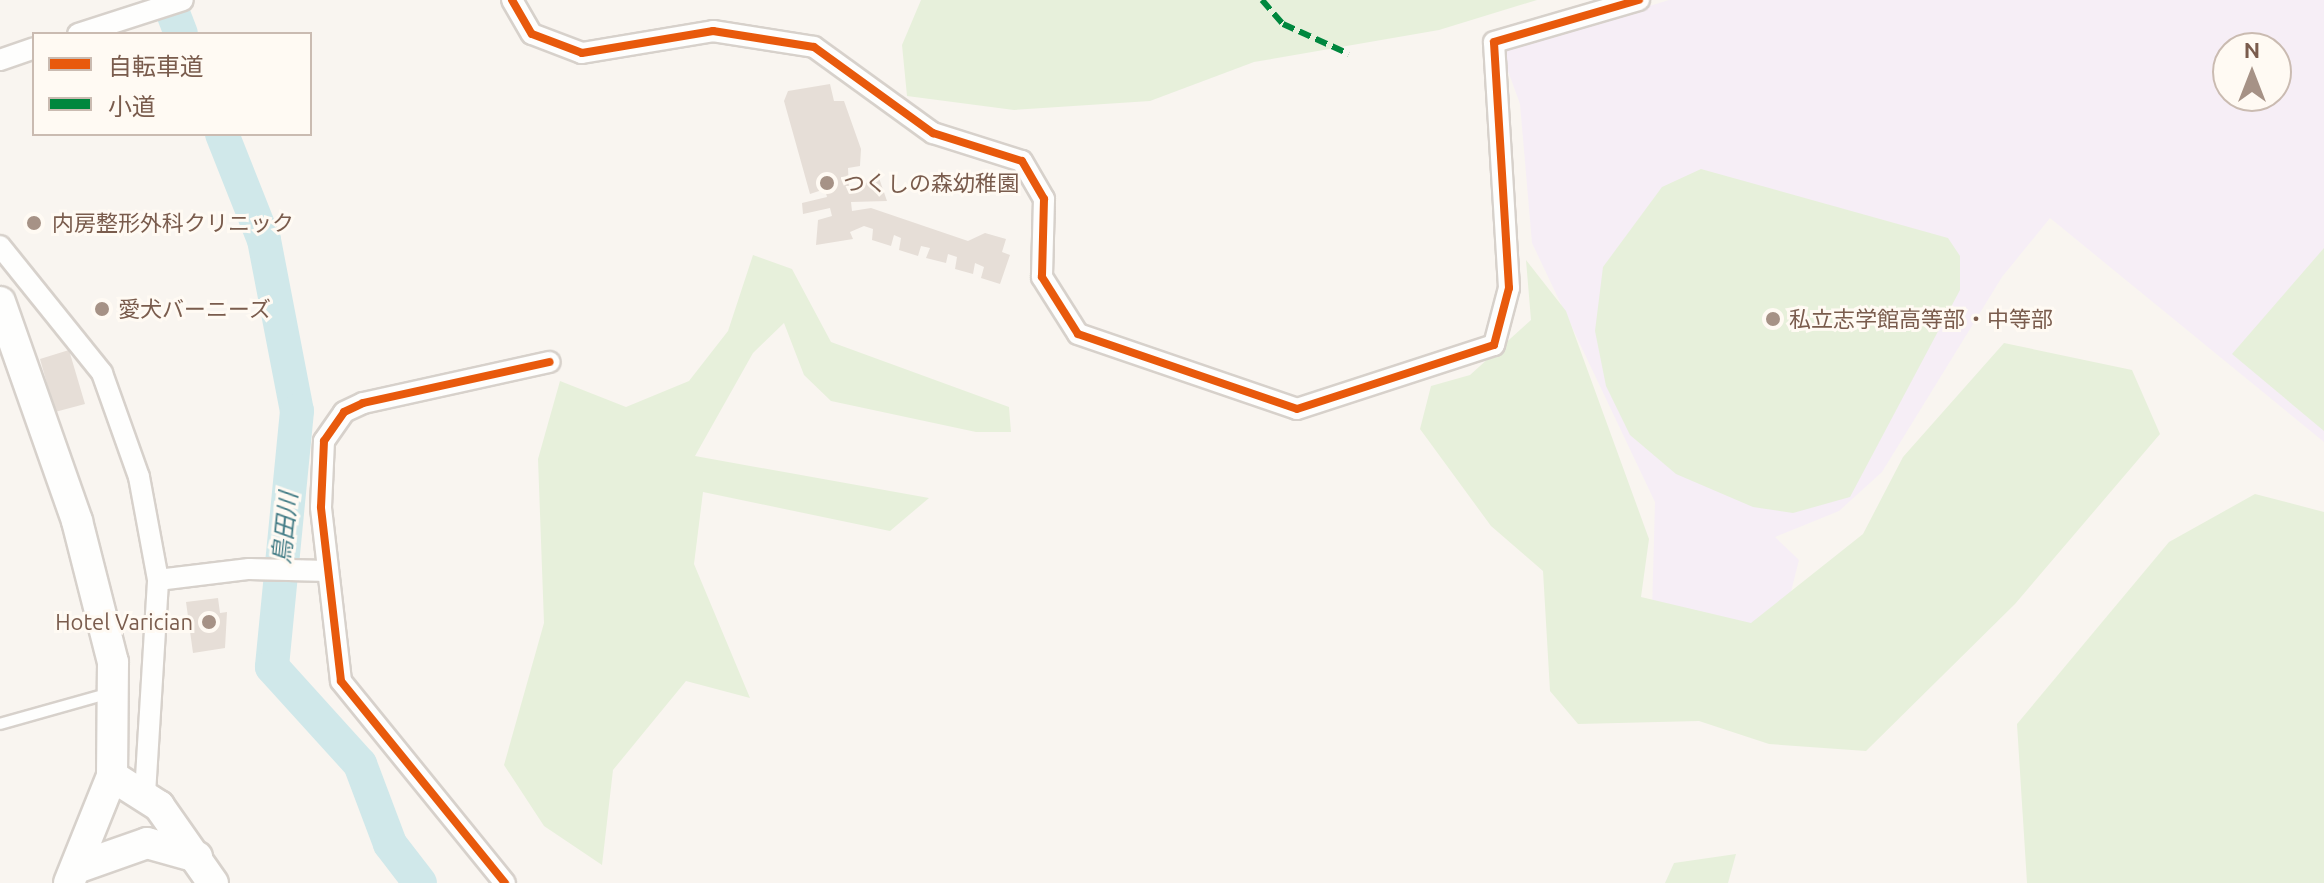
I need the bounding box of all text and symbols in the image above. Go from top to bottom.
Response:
legend [32,32,312,136]
north arrow [2212,32,2292,112]
text: N [2244,37,2260,62]
text: 自転車道 [108,53,204,80]
text: 小道 [108,93,156,120]
place label: つくしの森幼稚園 [843,170,1019,196]
marker: つくしの森幼稚園 [818,174,836,192]
place label: 内房整形外科クリニック [52,210,294,236]
marker: 内房整形外科クリニック [23,212,45,234]
place label: 愛犬バーニーズ [118,296,272,322]
marker: 愛犬バーニーズ [93,300,111,318]
place label: 私立志学館高等部・中等部 [1789,306,2053,332]
marker: 私立志学館高等部・中等部 [1764,310,1782,328]
water label: 鳥田川 [267,491,303,565]
place label: Hotel Varician [55,609,193,635]
marker: Hotel Varician [200,613,218,631]

